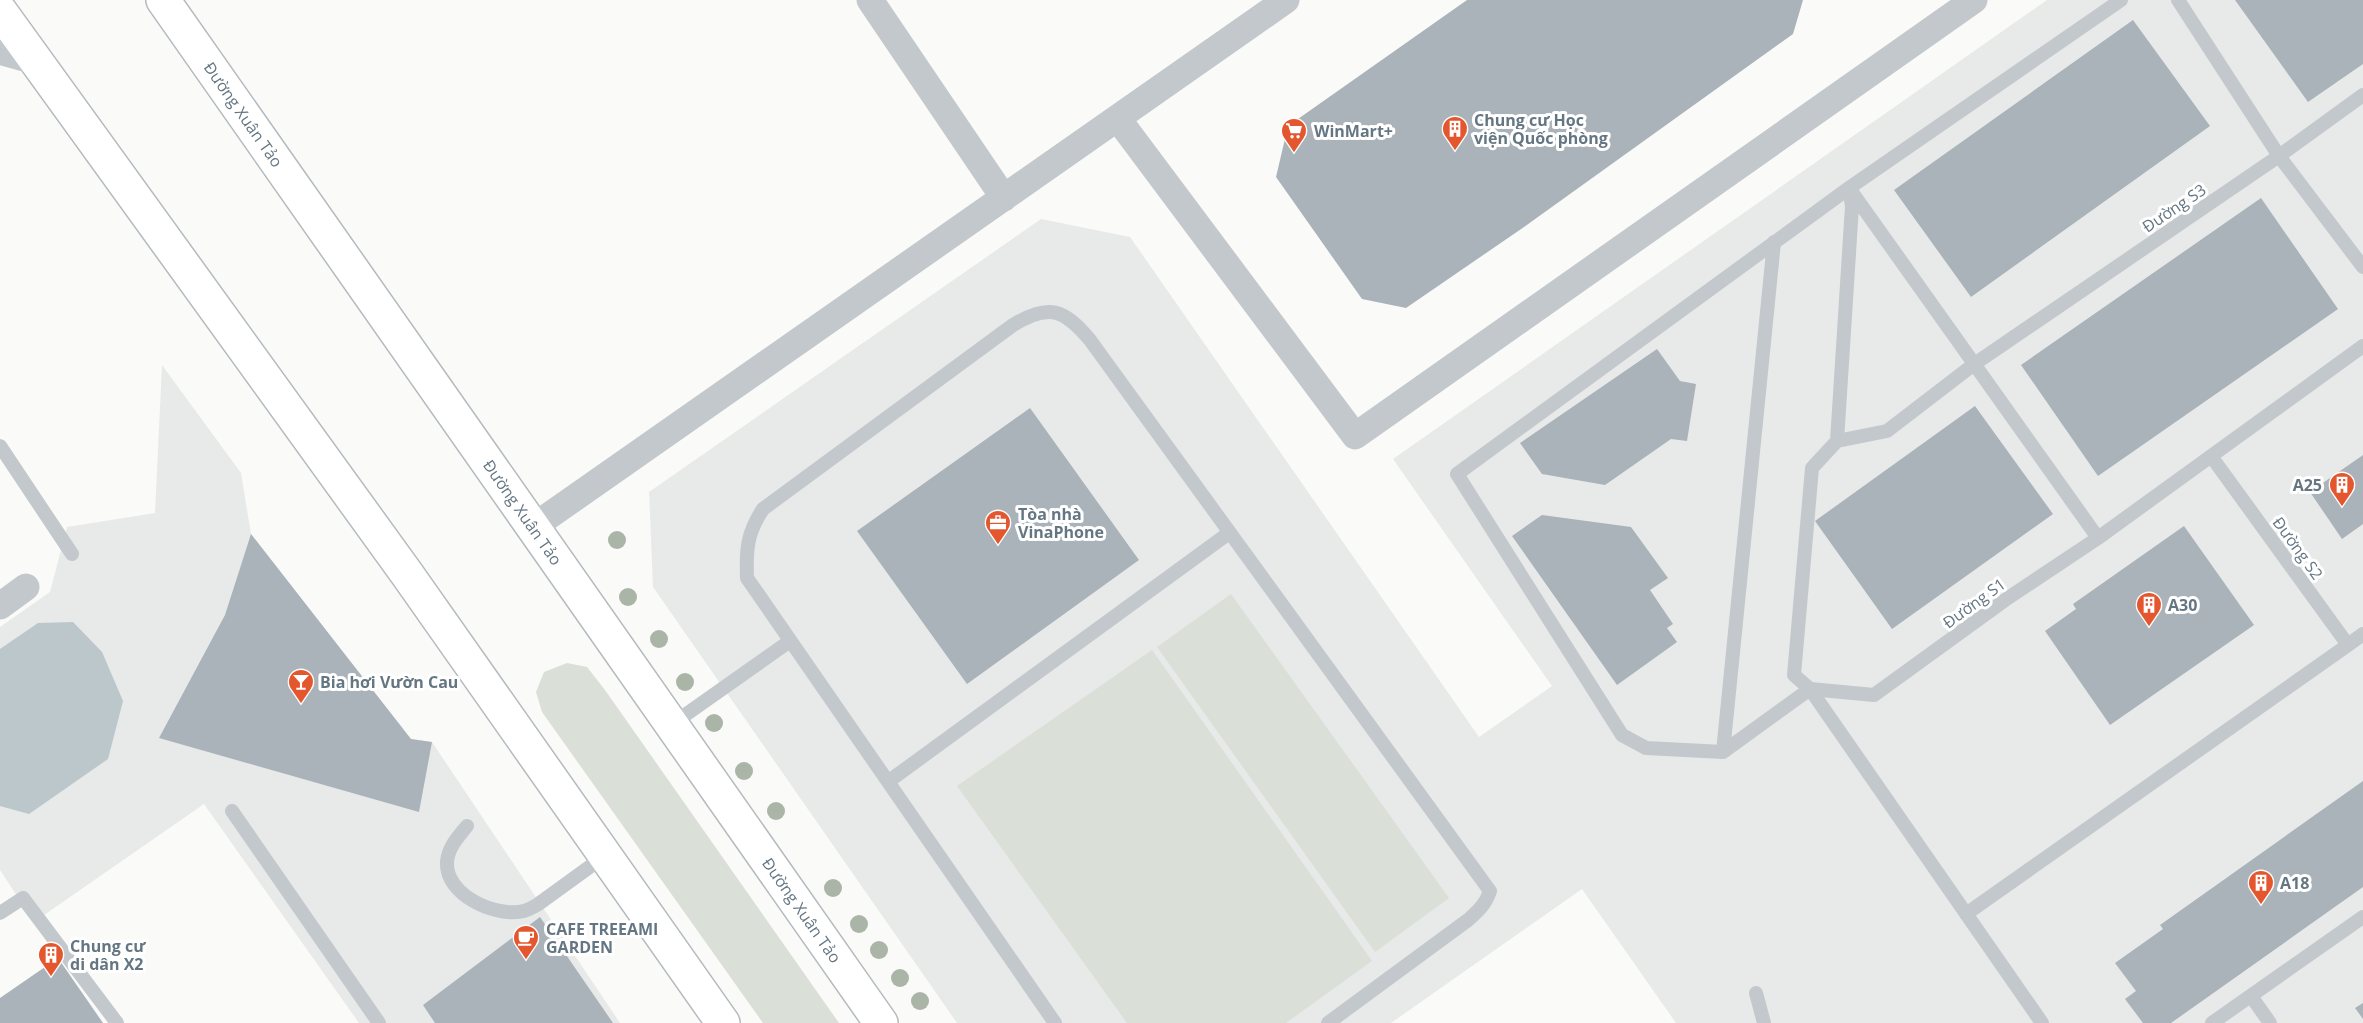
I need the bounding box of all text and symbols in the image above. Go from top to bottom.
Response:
street label: Đường Xuân Tảo [199,58,288,172]
place label: Chung cư Học viện Quốc phòng [1474,109,1608,149]
building icon: Chung cư Học viện Quốc phòng [1440,114,1470,152]
supermarket icon: WinMart+ [1279,116,1309,154]
place label: WinMart+ [1314,120,1393,142]
street label: Đường S3 [2138,179,2210,237]
street label: Đường Xuân Tảo [478,455,567,569]
building icon: A25 [2327,470,2357,508]
place label: A25 [2293,474,2322,496]
place label: Tòa nhà VinaPhone [1018,503,1104,543]
office icon: Tòa nhà VinaPhone [983,508,1013,546]
street label: Đường S2 [2268,512,2328,584]
street label: Đường S1 [1938,573,2010,633]
building icon: A30 [2134,590,2164,628]
place label: A30 [2168,594,2197,616]
bar icon: Bia hơi Vườn Cau [286,667,316,705]
place label: Bia hơi Vườn Cau [320,671,458,693]
street label: Đường Xuân Tảo [757,853,846,967]
building icon: A18 [2246,868,2276,906]
place label: A18 [2280,872,2309,894]
place label: CAFE TREEAMI GARDEN [546,918,658,958]
cafe icon: CAFE TREEAMI GARDEN [511,923,541,961]
place label: Chung cư di dân X2 [70,935,146,975]
building icon: Chung cư di dân X2 [36,940,66,978]

